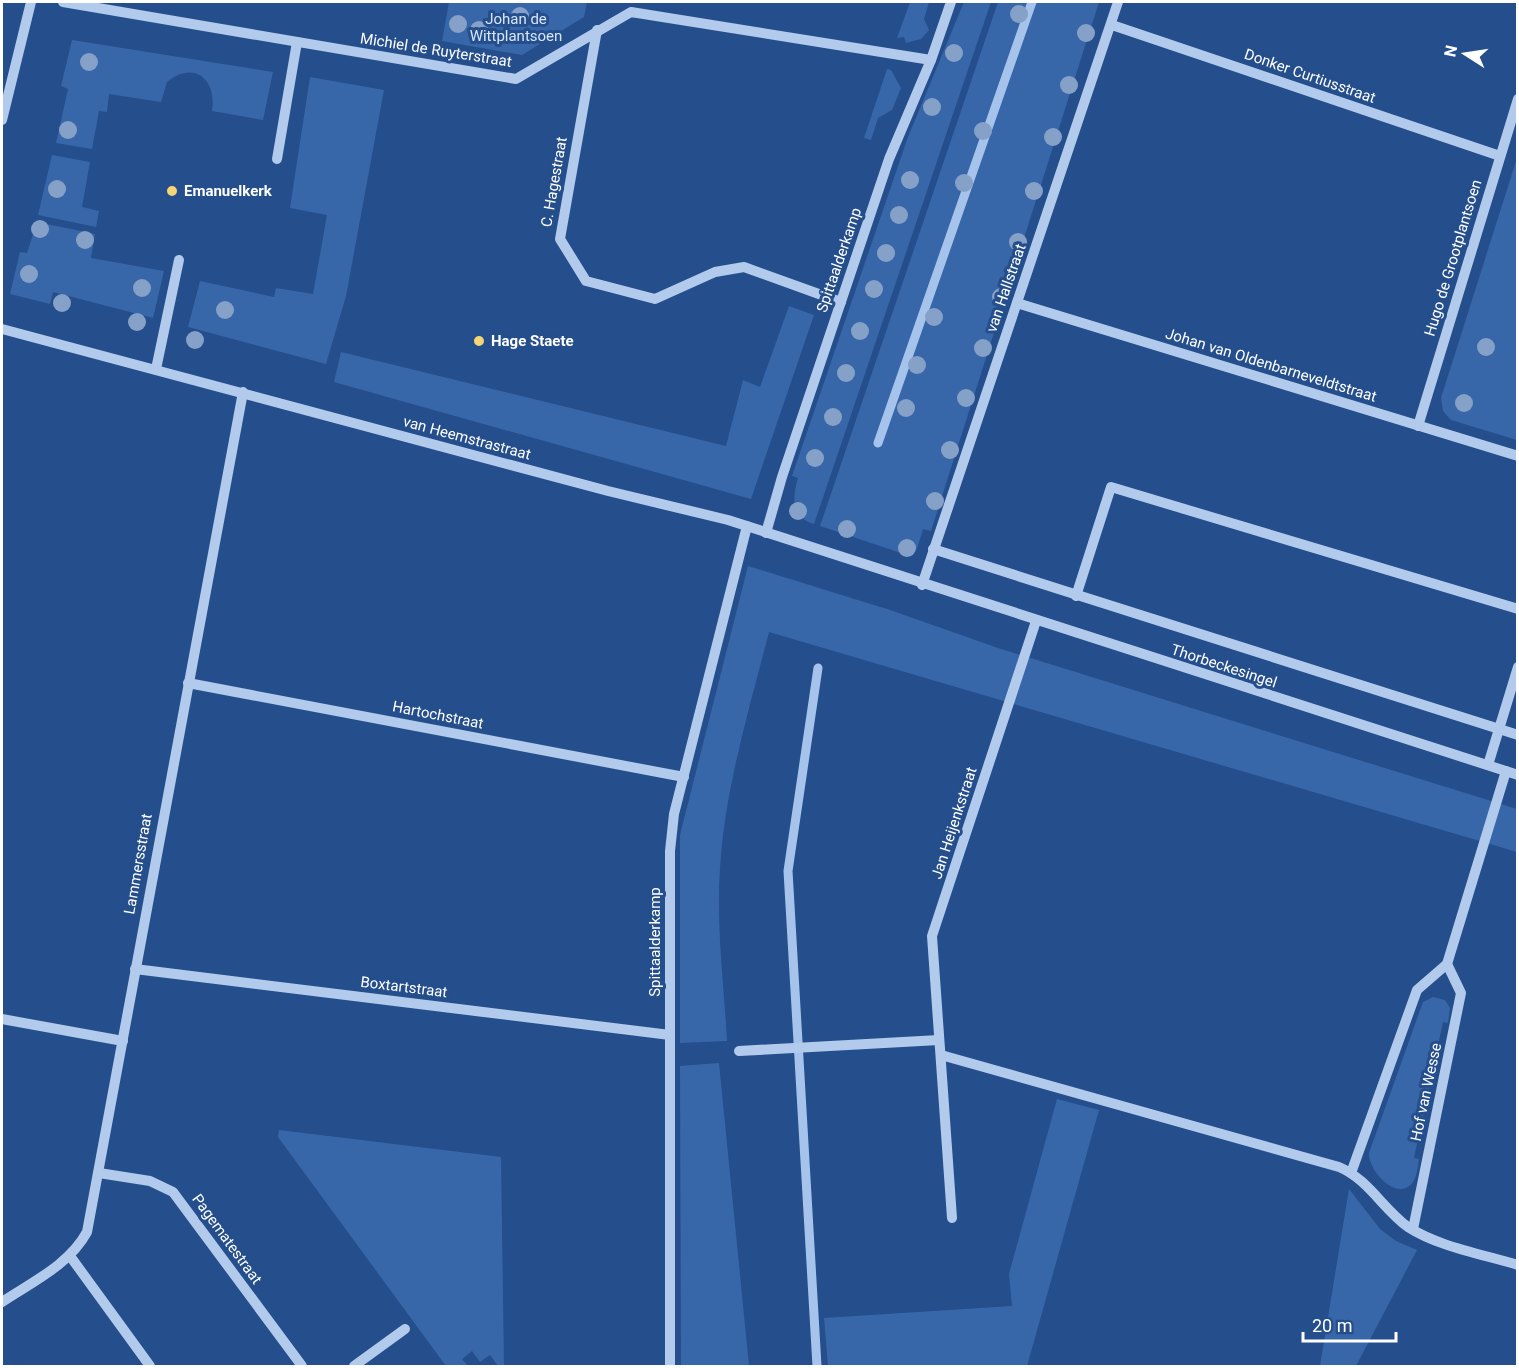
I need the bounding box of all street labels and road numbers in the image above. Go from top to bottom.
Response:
street label: Michiel de Ruyterstraat [359,29,513,71]
street label: Donker Curtiusstraat [1242,45,1378,107]
street label: C. Hagestraat [537,135,571,229]
street label: Hugo de Grootplantsoen [1421,177,1485,339]
street label: Spittaalderkamp [813,205,865,315]
street label: van Hallstraat [982,241,1030,334]
street label: Johan van Oldenbarneveldtstraat [1163,324,1379,406]
street label: van Heemstrastraat [401,412,533,464]
street label: Thorbeckesingel [1169,640,1279,692]
street label: Hartochstraat [391,697,485,733]
street label: Jan Heijenkstraat [927,765,981,881]
street label: Lammersstraat [120,812,156,916]
street label: Spittaalderkamp [646,887,664,997]
street label: Boxtartstraat [360,973,448,1001]
street label: Hof van Wesse [1407,1041,1445,1143]
street label: Pagematestraat [188,1191,266,1288]

